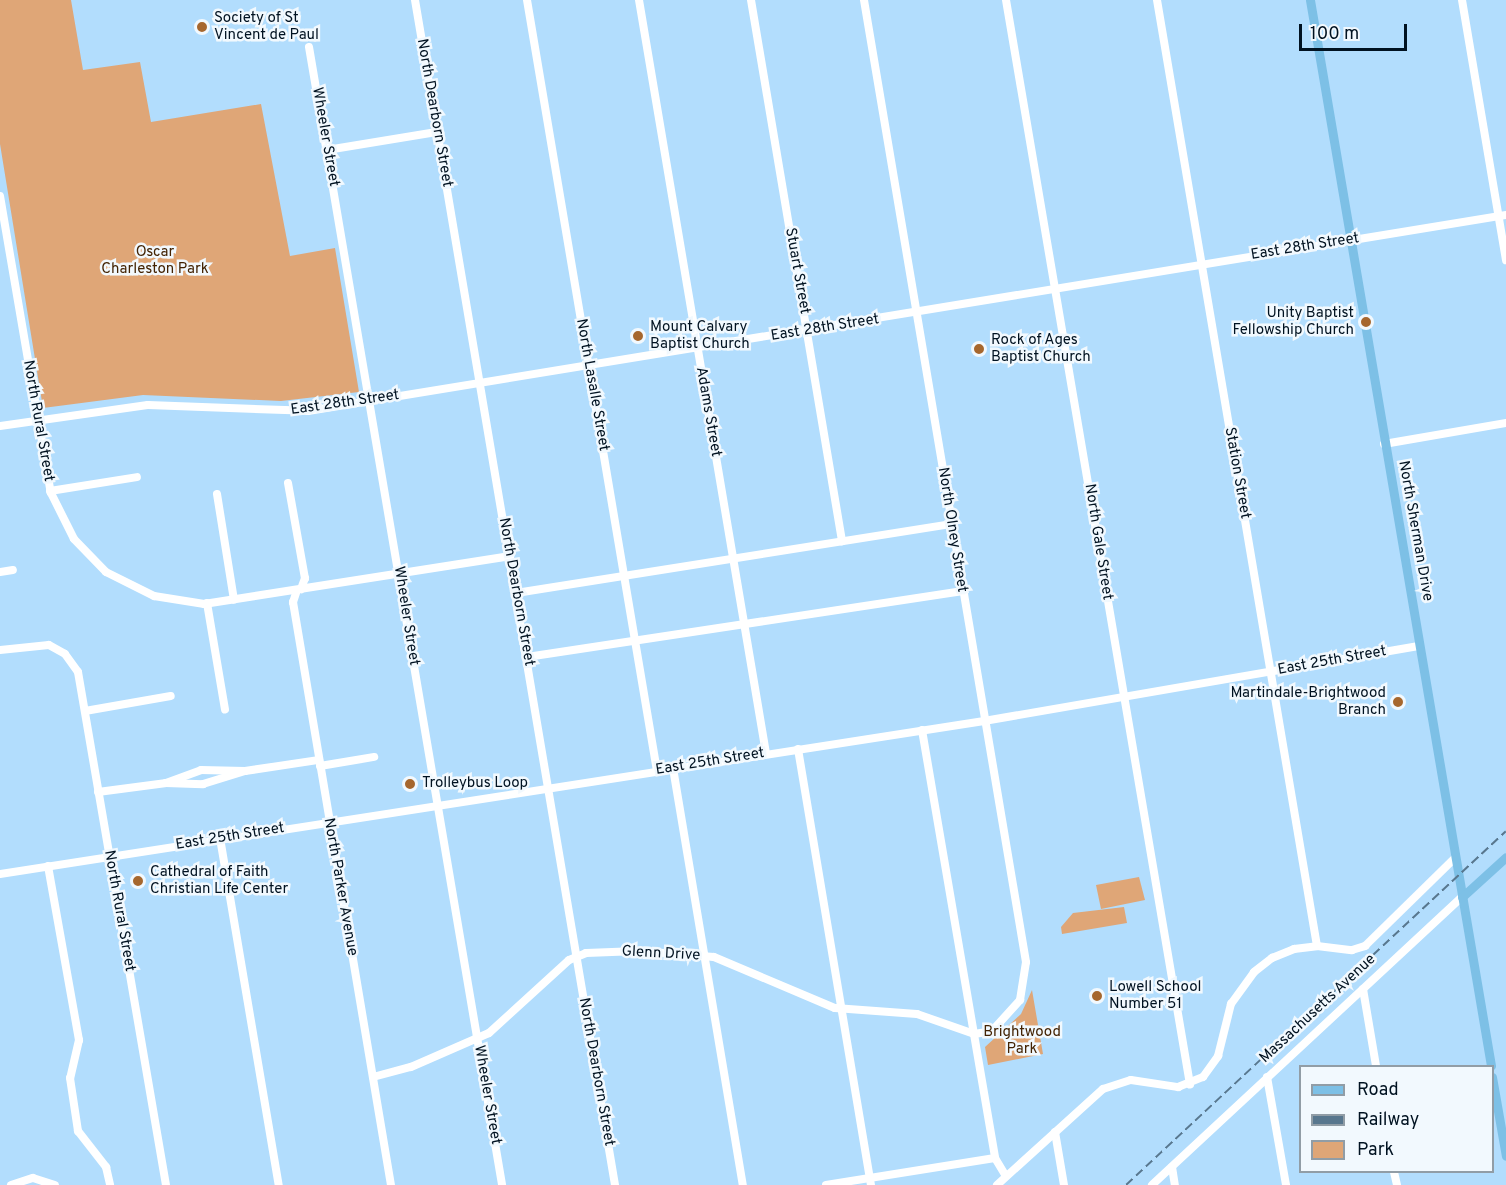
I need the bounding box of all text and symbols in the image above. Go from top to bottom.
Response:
place label: Society of St Vincent de Paul [214,9,319,44]
scale bar [1302,12,1410,50]
marker: Society of St Vincent de Paul [195,20,209,34]
text: 100 m [1310,23,1359,46]
street label: North Dearborn Street [412,37,456,189]
street label: Wheeler Street [307,86,343,188]
street label: Stuart Street [781,226,813,316]
street label: East 28th Street [1249,230,1361,264]
park label: Oscar Charleston Park [101,243,209,278]
place label: Unity Baptist Fellowship Church [1233,304,1354,339]
street label: East 28th Street [769,311,881,345]
marker: Unity Baptist Fellowship Church [1359,315,1373,329]
street label: North Lasalle Street [571,317,613,453]
place label: Mount Calvary Baptist Church [650,318,750,353]
marker: Mount Calvary Baptist Church [631,329,645,343]
place label: Rock of Ages Baptist Church [991,331,1091,366]
marker: Rock of Ages Baptist Church [972,342,986,356]
street label: North Rural Street [18,359,58,483]
street label: Adams Street [691,366,725,458]
street label: East 28th Street [289,386,401,420]
street label: Station Street [1220,426,1254,520]
street label: North Sherman Drive [1394,459,1436,603]
street label: North Olney Street [933,466,971,594]
street label: North Gale Street [1080,483,1116,601]
street label: North Dearborn Street [494,516,538,668]
street label: Wheeler Street [389,565,423,667]
street label: East 25th Street [1276,643,1388,679]
place label: Martindale-Brightwood Branch [1230,684,1386,719]
marker: Martindale-Brightwood Branch [1391,695,1405,709]
street label: East 25th Street [654,745,766,779]
place label: Trolleybus Loop [422,775,528,793]
marker: Trolleybus Loop [403,777,417,791]
street label: North Parker Avenue [319,816,361,958]
street label: East 25th Street [174,820,286,854]
street label: North Rural Street [99,849,139,973]
place label: Cathedral of Faith Christian Life Center [150,863,288,898]
marker: Cathedral of Faith Christian Life Center [131,874,145,888]
street label: Glenn Drive [621,943,701,965]
street label: Massachusetts Avenue [1256,950,1380,1068]
place label: Lowell School Number 51 [1109,978,1201,1013]
marker: Lowell School Number 51 [1090,989,1104,1003]
street label: North Dearborn Street [574,996,618,1148]
park label: Brightwood Park [983,1023,1061,1058]
street label: Wheeler Street [469,1044,505,1146]
legend [1299,1065,1494,1173]
text: Road [1357,1079,1399,1102]
text: Railway [1357,1109,1419,1132]
text: Park [1357,1139,1394,1162]

